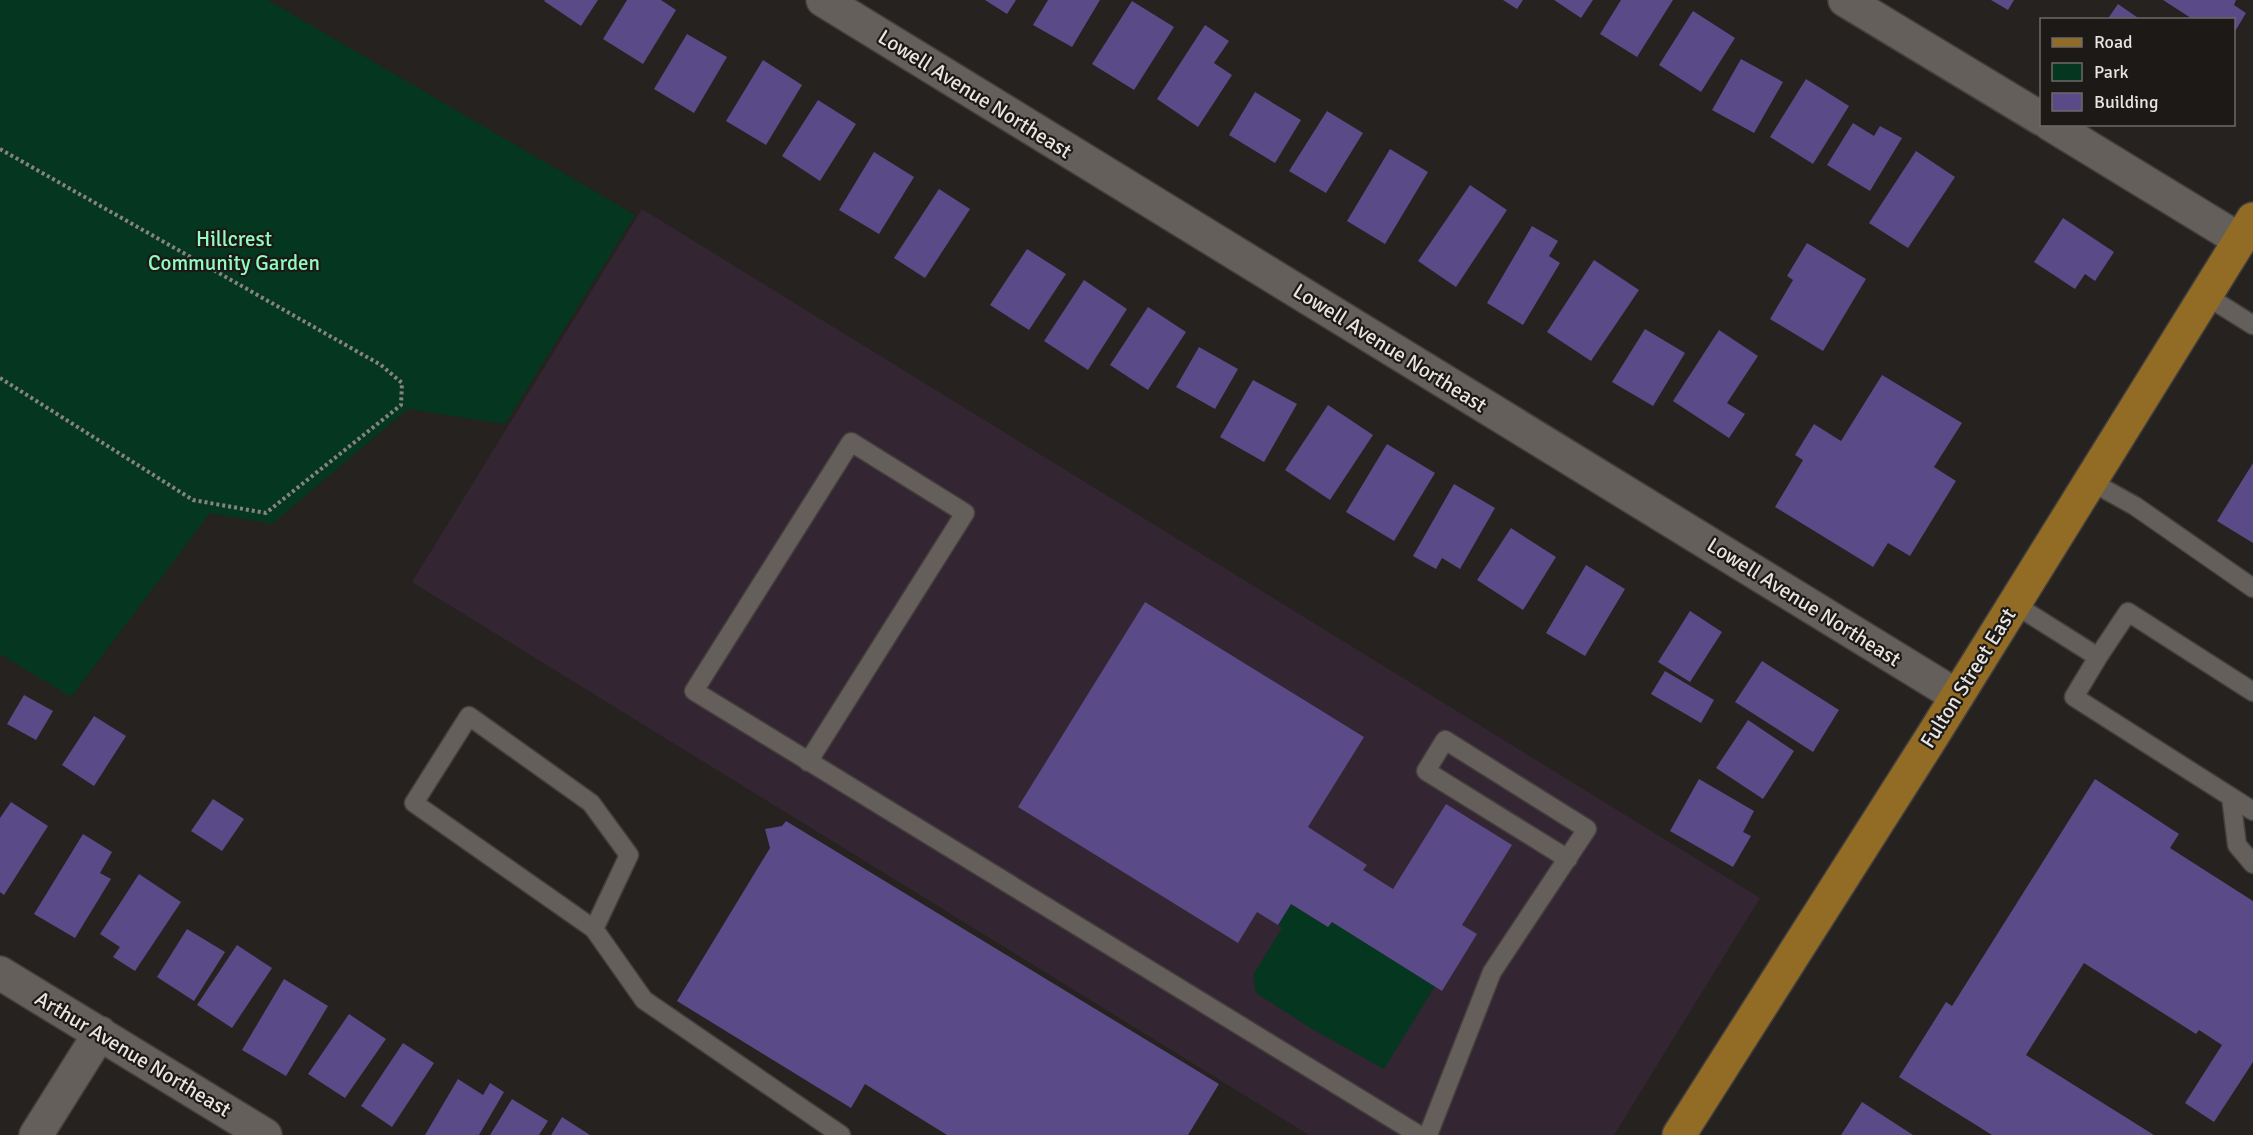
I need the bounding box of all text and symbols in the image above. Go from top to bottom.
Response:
legend [2040,18,2235,126]
street label: Lowell Avenue Northeast [873,24,1077,164]
text: Road [2094,31,2133,53]
text: Park [2094,61,2129,83]
text: Building [2094,91,2158,113]
park label: Hillcrest Community Garden [148,226,320,276]
street label: Lowell Avenue Northeast [1288,278,1492,418]
street label: Lowell Avenue Northeast [1702,532,1906,672]
street label: Fulton Street East [1915,603,2021,753]
street label: Arthur Avenue Northeast [30,985,236,1123]

